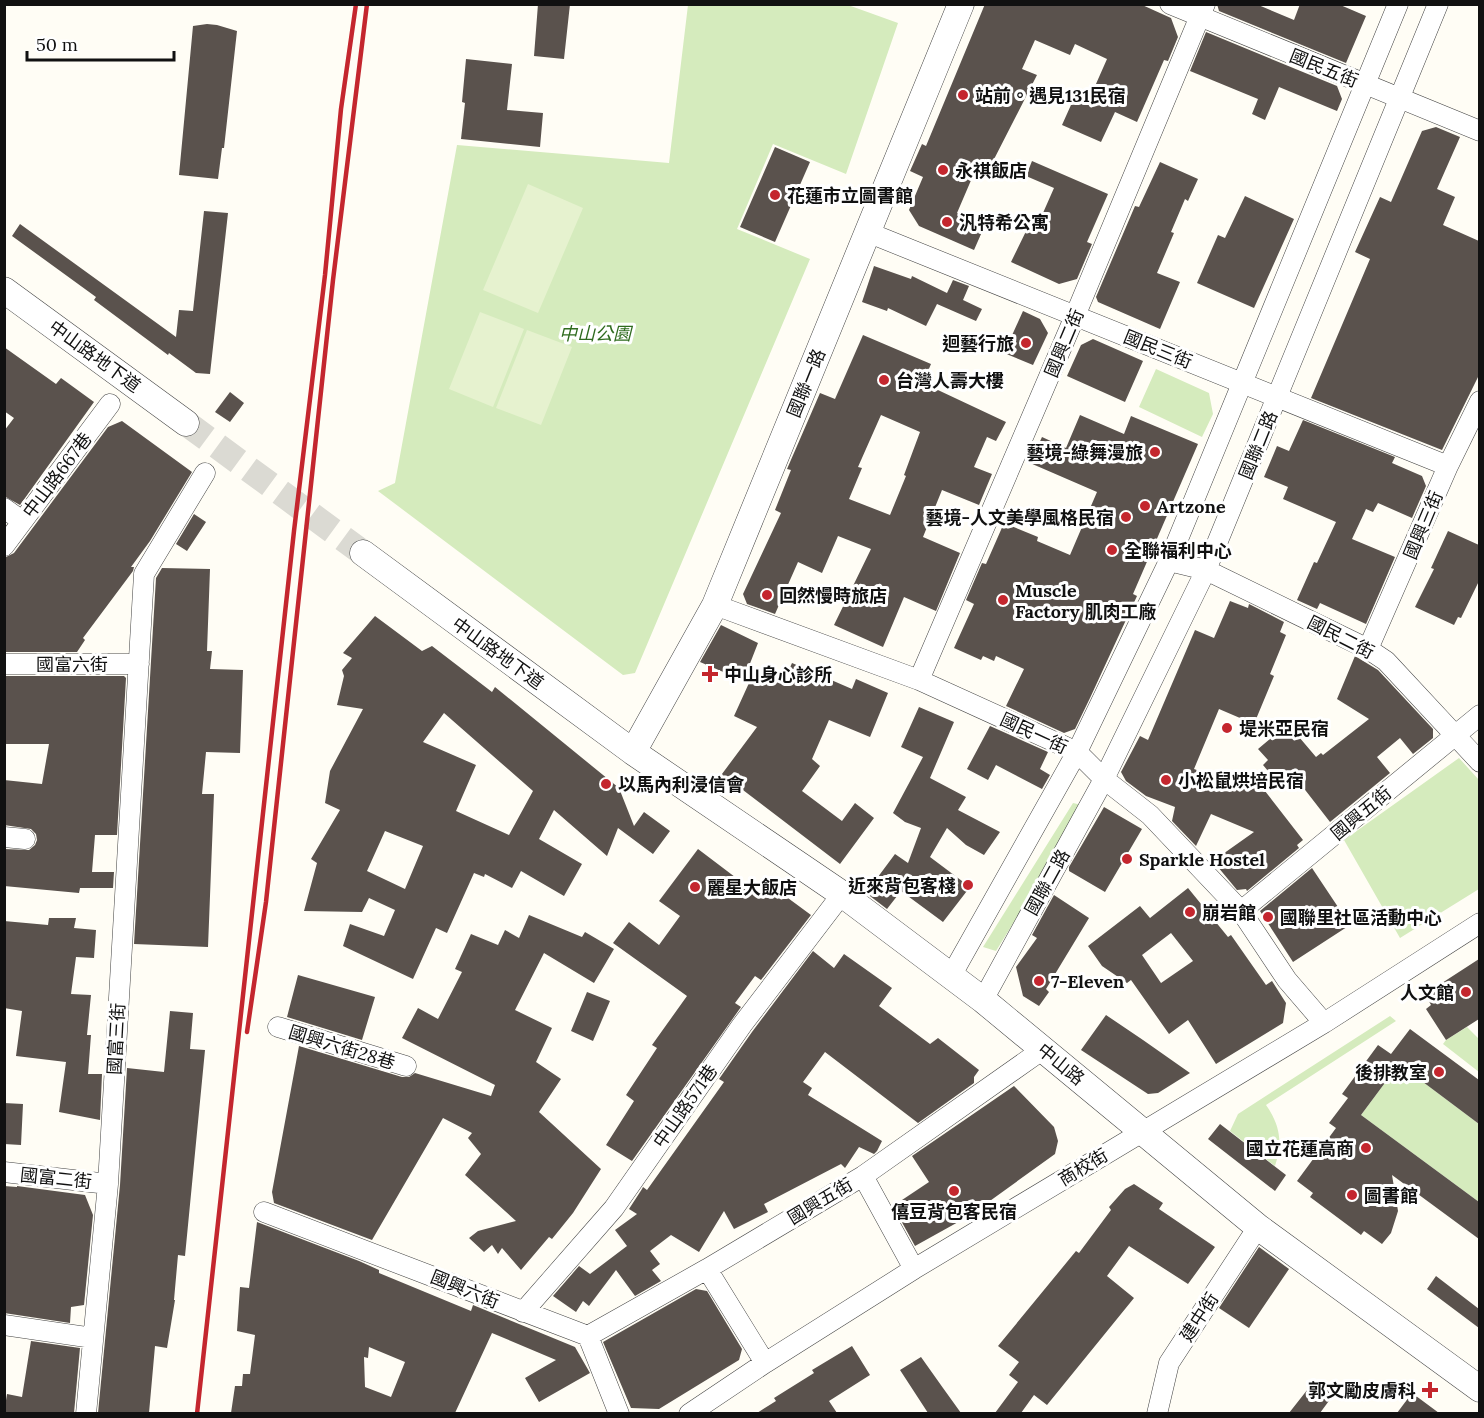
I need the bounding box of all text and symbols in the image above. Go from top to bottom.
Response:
scale bar [27,24,174,62]
text: 50 m [36,33,78,56]
street label: 國民五街 [1286,44,1362,92]
place label: 站前。遇見131民宿 [975,84,1126,107]
marker: 站前。遇見131民宿 [956,88,970,102]
place label: 永祺飯店 [955,159,1027,182]
marker: 永祺飯店 [936,163,950,177]
place label: 花蓮市立圖書館 [787,184,913,207]
marker: 花蓮市立圖書館 [768,188,782,202]
place label: 汎特希公寓 [959,211,1049,234]
marker: 汎特希公寓 [940,215,954,229]
street label: 國興二街 [1039,305,1089,381]
street label: 中山路地下道 [45,315,145,397]
park label: 中山公園 [559,322,634,345]
street label: 國民三街 [1120,325,1196,373]
place label: 迴藝行旅 [942,332,1014,355]
marker: 迴藝行旅 [1019,336,1033,350]
street label: 國聯一路 [782,345,830,421]
place label: 台灣人壽大樓 [896,369,1004,392]
marker: 台灣人壽大樓 [877,373,891,387]
street label: 國聯二路 [1234,407,1282,483]
street label: 中山路667巷 [17,428,97,522]
place label: 藝境-綠舞漫旅 [1027,441,1143,464]
marker: 藝境-綠舞漫旅 [1148,445,1162,459]
street label: 國興三街 [1398,487,1448,563]
place label: Artzone [1157,495,1226,518]
marker: Artzone [1138,499,1152,513]
place label: 藝境-人文美學風格民宿 [926,506,1114,529]
marker: 藝境-人文美學風格民宿 [1119,510,1133,524]
place label: 全聯福利中心 [1124,539,1232,562]
marker: 全聯福利中心 [1105,543,1119,557]
place label: Muscle Factory 肌肉工廠 [1015,579,1156,623]
place label: 回然慢時旅店 [779,584,887,607]
marker: 回然慢時旅店 [760,588,774,602]
marker: Muscle Factory 肌肉工廠 [996,593,1010,607]
street label: 國民二街 [1304,610,1378,664]
street label: 中山路地下道 [448,612,548,694]
street label: 國富六街 [36,653,108,676]
place label: 中山身心診所 [724,663,832,686]
marker: 中山身心診所 [701,665,719,683]
street label: 國民一街 [997,707,1071,759]
place label: 堤米亞民宿 [1239,717,1329,740]
marker: 堤米亞民宿 [1220,721,1234,735]
place label: 小松鼠烘培民宿 [1178,769,1304,792]
place label: 以馬內利浸信會 [618,773,745,796]
marker: 小松鼠烘培民宿 [1159,773,1173,787]
marker: 以馬內利浸信會 [599,777,613,791]
street label: 國興五街 [1326,781,1396,845]
street label: 國聯二路 [1019,845,1075,919]
place label: Sparkle Hostel [1139,848,1265,871]
marker: Sparkle Hostel [1120,852,1134,866]
place label: 近來背包客棧 [848,874,956,897]
place label: 麗星大飯店 [707,876,797,899]
marker: 近來背包客棧 [961,878,975,892]
marker: 麗星大飯店 [688,880,702,894]
place label: 崩岩館 [1202,901,1256,924]
marker: 崩岩館 [1183,905,1197,919]
place label: 國聯里社區活動中心 [1280,906,1442,929]
marker: 國聯里社區活動中心 [1261,910,1275,924]
place label: 7-Eleven [1051,970,1125,993]
marker: 7-Eleven [1032,974,1046,988]
place label: 人文館 [1400,981,1454,1004]
marker: 人文館 [1459,985,1473,999]
street label: 國富三街 [103,1002,129,1076]
street label: 國興六街28巷 [286,1020,398,1074]
street label: 中山路 [1033,1038,1089,1090]
street label: 中山路571巷 [648,1060,722,1152]
place label: 後排教室 [1355,1061,1427,1084]
marker: 後排教室 [1432,1065,1446,1079]
place label: 國立花蓮高商 [1246,1137,1354,1160]
marker: 國立花蓮高商 [1359,1141,1373,1155]
street label: 商校街 [1054,1143,1112,1191]
street label: 國富二街 [19,1163,93,1193]
street label: 國興五街 [783,1173,857,1229]
marker: 僖豆背包客民宿 [947,1184,961,1198]
place label: 圖書館 [1364,1184,1418,1207]
marker: 圖書館 [1345,1188,1359,1202]
place label: 僖豆背包客民宿 [891,1200,1017,1223]
street label: 國興六街 [427,1265,503,1313]
street label: 建中街 [1175,1288,1223,1346]
place label: 郭文勵皮膚科 [1308,1379,1416,1402]
marker: 郭文勵皮膚科 [1421,1381,1439,1399]

